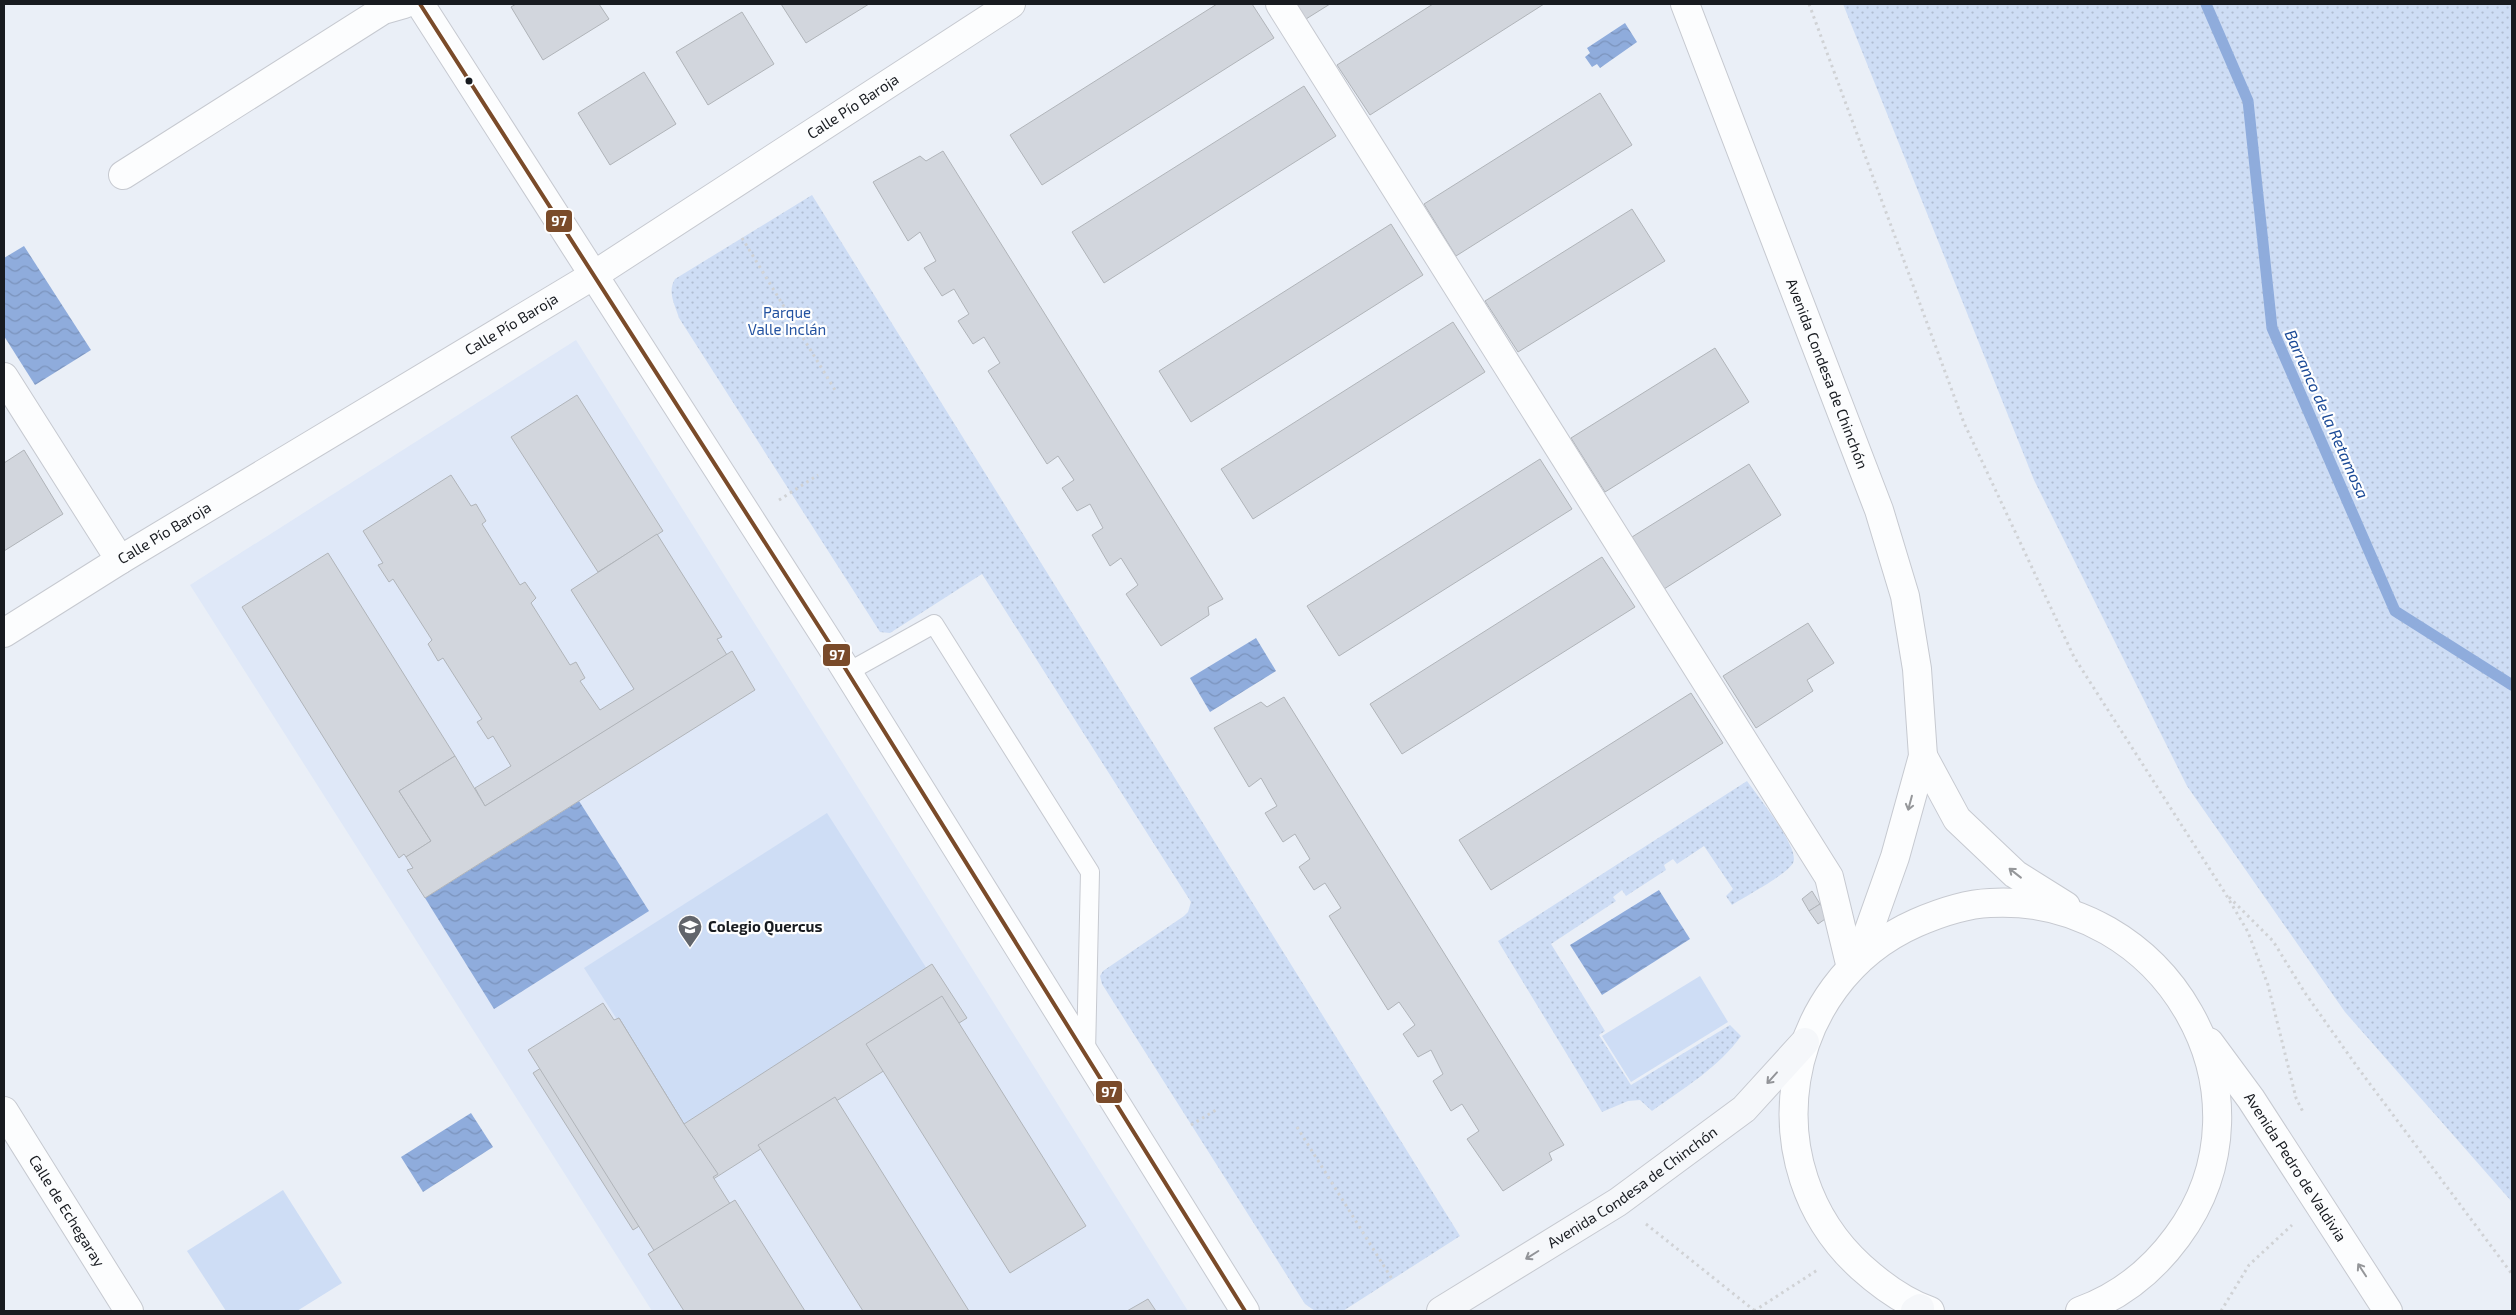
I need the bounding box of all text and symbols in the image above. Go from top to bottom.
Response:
street label: Calle Pío Baroja [803,70,902,142]
unlabelled marker [464,76,474,86]
line badge: 97 [545,209,573,233]
text: 97 [551,212,567,229]
street label: Avenida Condesa de Chinchón [1783,276,1872,471]
street label: Calle Pío Baroja [461,289,561,359]
park label: Parque Valle Inclán [748,303,826,338]
water label: Barranco de la Retamosa [2282,326,2373,501]
street label: Calle Pío Baroja [114,497,214,567]
line badge: 97 [822,643,851,667]
text: 97 [829,646,845,663]
one-way arrow [1904,795,1914,811]
one-way arrow [2009,867,2022,878]
school or university icon: Colegio Quercus [677,914,703,948]
place label: Colegio Quercus [708,917,822,936]
one-way arrow [1766,1072,1778,1085]
line badge: 97 [1095,1080,1123,1104]
text: 97 [1101,1083,1117,1100]
street label: Avenida Pedro de Valdivia [2241,1088,2351,1245]
street label: Avenida Condesa de Chinchón [1544,1122,1720,1251]
street label: Calle de Echegaray [26,1151,109,1270]
one-way arrow [1525,1250,1539,1261]
one-way arrow [2356,1264,2366,1278]

